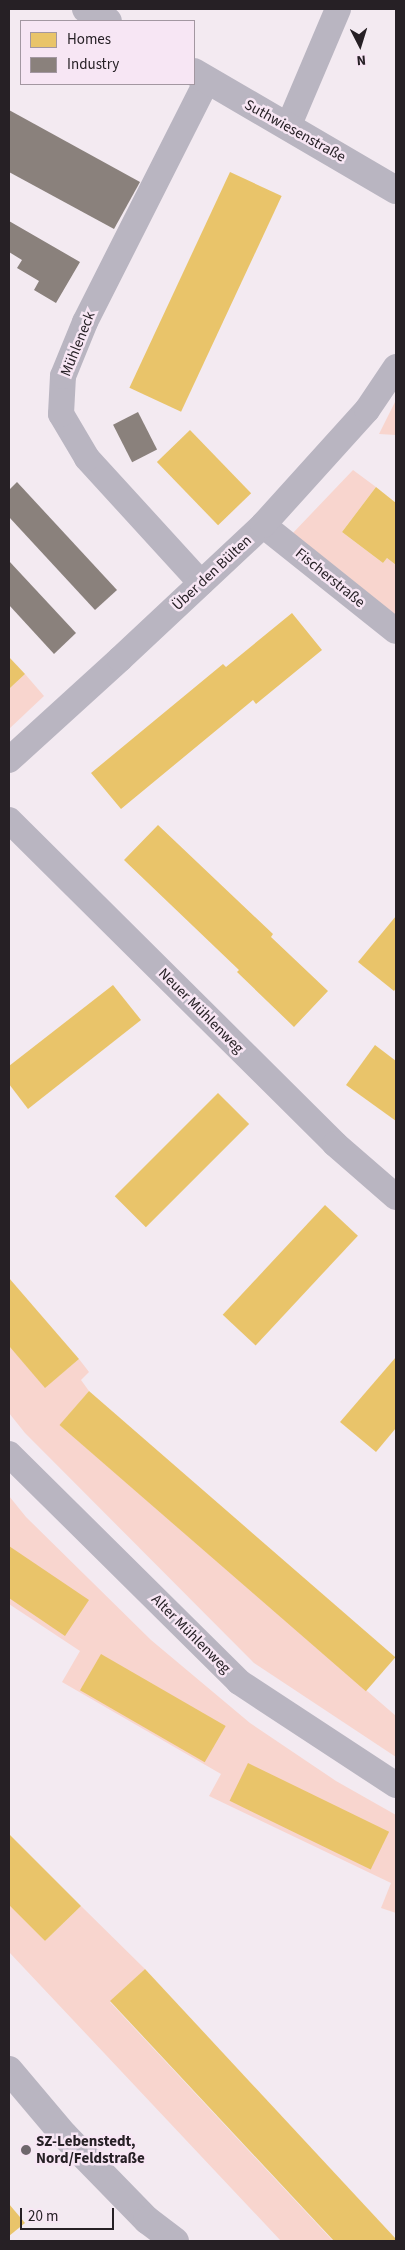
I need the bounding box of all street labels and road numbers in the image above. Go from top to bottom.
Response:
street label: Suthwiesenstraße [241,96,349,166]
street label: Mühleneck [57,309,99,379]
street label: Über den Bülten [169,532,255,614]
street label: Fischerstraße [291,544,369,612]
street label: Neuer Mühlenweg [155,965,247,1057]
street label: Alter Mühlenweg [148,1591,234,1677]

